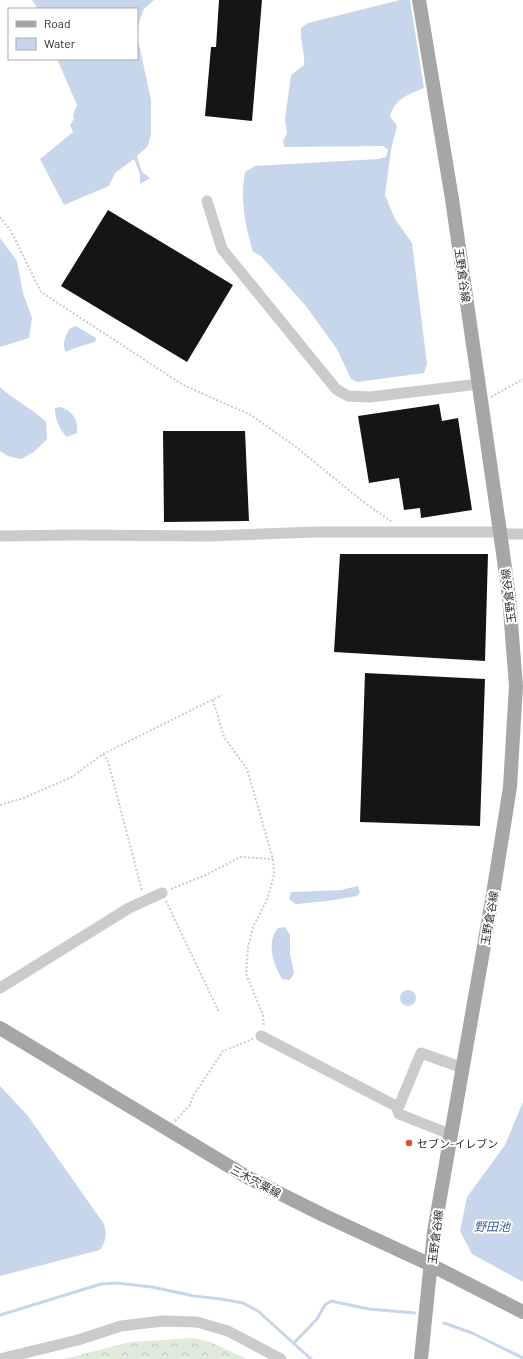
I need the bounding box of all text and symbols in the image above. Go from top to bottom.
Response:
legend [8,8,138,60]
text: Road [44,16,71,30]
text: Water [44,36,76,50]
street label: 玉野倉谷線 [453,247,473,303]
street label: 玉野倉谷線 [498,568,518,624]
street label: 玉野倉谷線 [478,890,500,946]
place label: セブン-イレブン [417,1137,498,1150]
marker: セブン-イレブン [404,1138,414,1148]
street label: 三木宍粟線 [229,1162,283,1200]
street label: 玉野倉谷線 [425,1209,445,1265]
water label: 野田池 [474,1219,511,1233]

